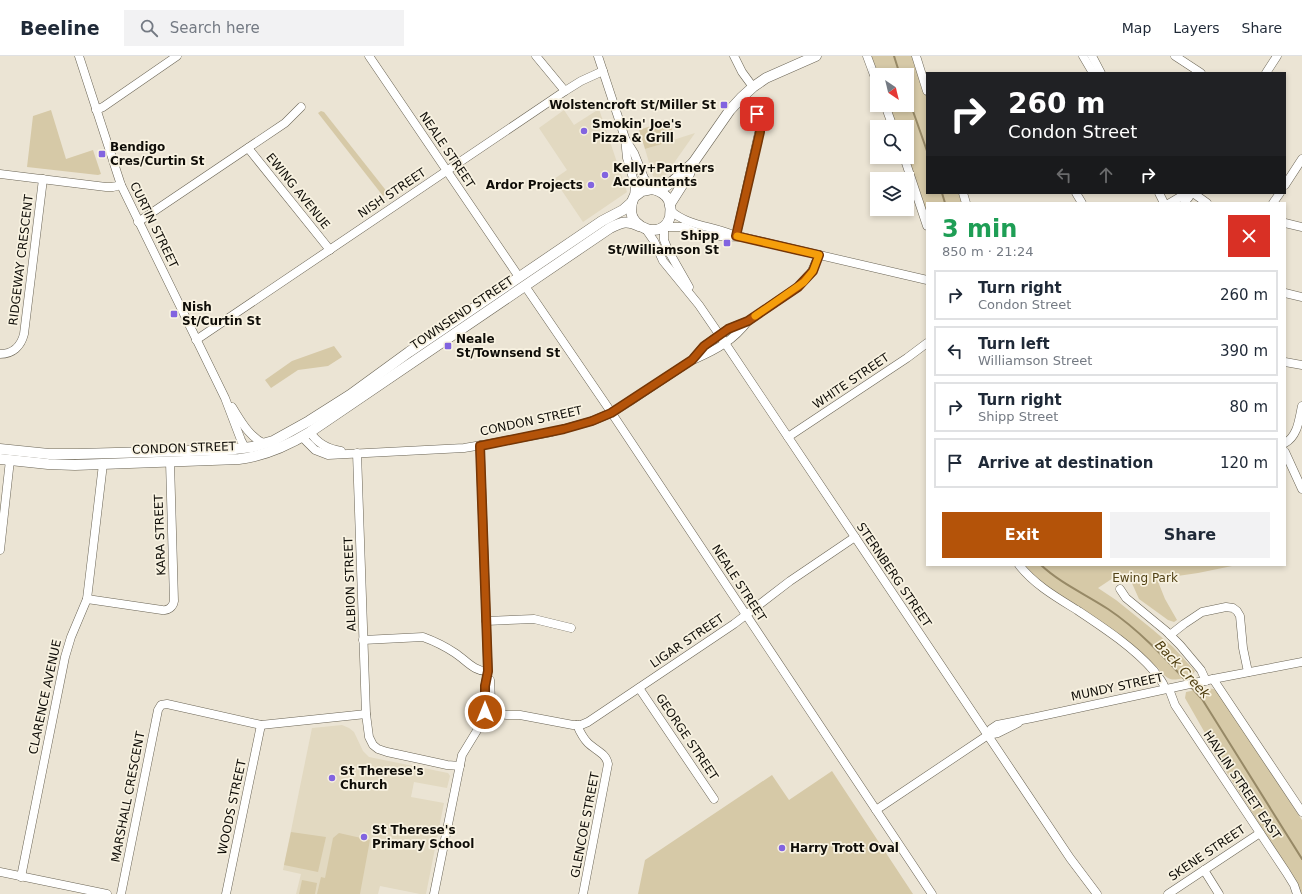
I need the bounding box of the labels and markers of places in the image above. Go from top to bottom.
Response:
pin [740,97,774,131]
place label: Wolstencroft St/Miller St [549,98,716,112]
marker: Wolstencroft St/Miller St [719,100,729,110]
place label: Smokin' Joe's Pizza & Grill [592,117,682,145]
marker: Smokin' Joe's Pizza & Grill [579,126,589,136]
place label: Bendigo Cres/Curtin St [110,140,205,168]
marker: Bendigo Cres/Curtin St [97,149,107,159]
place label: Kelly+Partners Accountants [613,161,714,189]
marker: Kelly+Partners Accountants [600,170,610,180]
place label: Ardor Projects [486,178,583,192]
marker: Ardor Projects [586,180,596,190]
place label: Shipp St/Williamson St [607,229,719,257]
marker: Shipp St/Williamson St [722,238,732,248]
place label: Nish St/Curtin St [182,300,261,328]
marker: Nish St/Curtin St [169,309,179,319]
place label: Neale St/Townsend St [456,332,560,360]
marker: Neale St/Townsend St [443,341,453,351]
place label: St Therese's Church [340,764,424,792]
marker: St Therese's Church [327,773,337,783]
place label: St Therese's Primary School [372,823,474,851]
marker: St Therese's Primary School [359,832,369,842]
place label: Harry Trott Oval [790,841,899,855]
marker: Harry Trott Oval [777,843,787,853]

